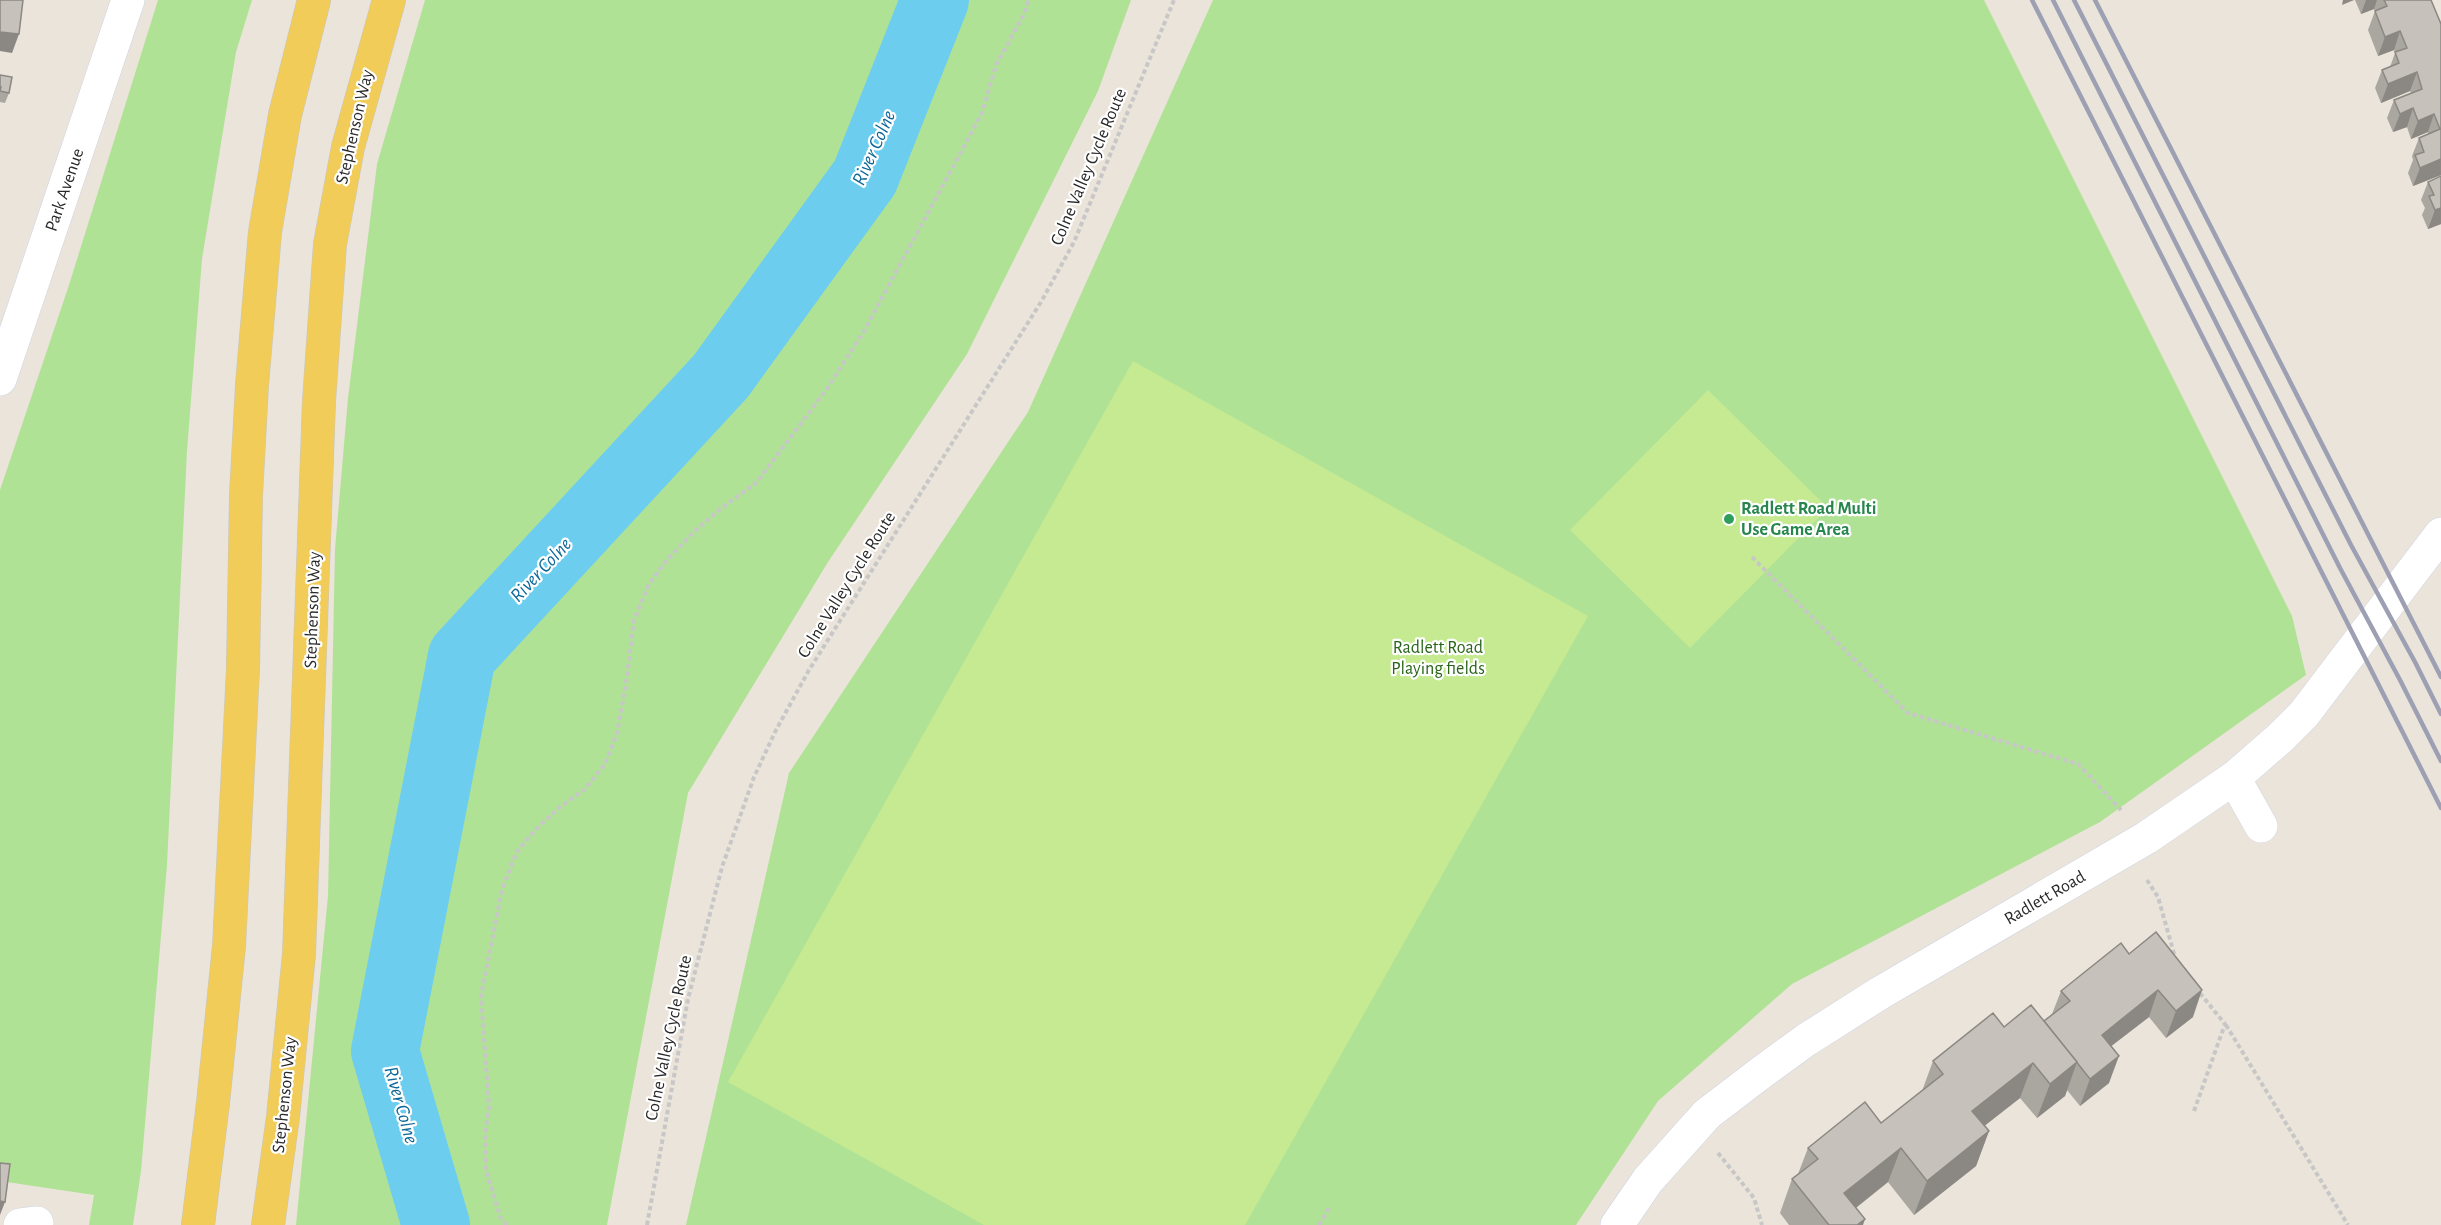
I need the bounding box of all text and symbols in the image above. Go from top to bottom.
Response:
street label: Stephenson Way [333,68,377,186]
street label: Colne Valley Cycle Route [1048,86,1130,248]
water label: River Colne [849,107,899,188]
street label: Park Avenue [42,146,88,234]
place label: Radlett Road Multi Use Game Area [1741,500,1876,539]
street label: Colne Valley Cycle Route [795,509,899,661]
marker: Radlett Road Multi Use Game Area [1722,512,1736,526]
water label: River Colne [507,534,576,606]
street label: Stephenson Way [302,551,324,669]
park label: Radlett Road Playing fields [1391,639,1485,678]
street label: Radlett Road [2001,868,2089,928]
street label: Colne Valley Cycle Route [643,954,695,1122]
street label: Stephenson Way [270,1036,300,1154]
water label: River Colne [380,1064,422,1146]

